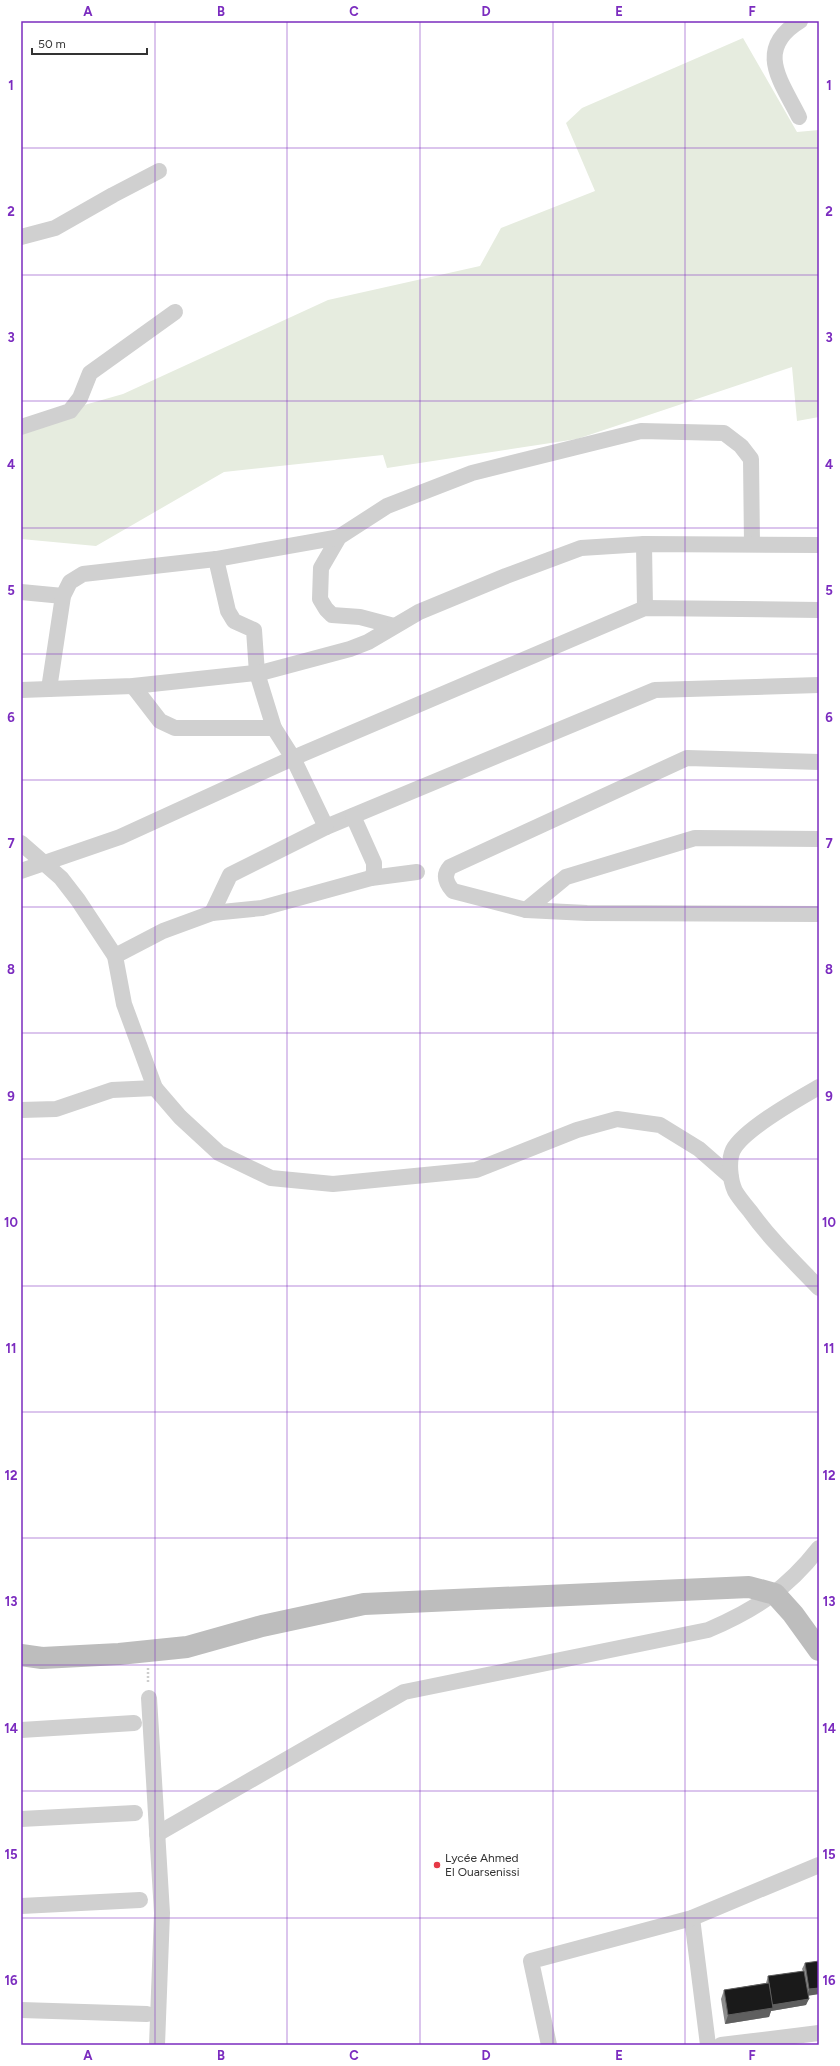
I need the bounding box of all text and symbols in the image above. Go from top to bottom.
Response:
text: A [83,4,93,19]
text: B [217,4,225,19]
text: C [349,4,359,19]
text: D [481,4,491,19]
text: E [615,4,623,19]
text: F [748,4,756,19]
scale bar [32,30,147,56]
text: 50 m [38,37,66,51]
text: 1 [8,78,14,93]
text: 1 [826,78,832,93]
text: 2 [7,204,15,219]
text: 2 [825,204,833,219]
text: 3 [7,330,15,345]
text: 3 [825,330,833,345]
text: 4 [7,457,15,472]
text: 4 [825,457,833,472]
text: 5 [7,583,15,598]
text: 5 [825,583,833,598]
text: 6 [7,710,15,725]
text: 6 [825,710,833,725]
text: 7 [7,836,15,851]
text: 7 [825,836,833,851]
text: 8 [7,962,15,977]
text: 8 [825,962,833,977]
text: 9 [7,1089,15,1104]
text: 9 [825,1089,833,1104]
text: 10 [4,1215,18,1230]
text: 10 [822,1215,836,1230]
text: 11 [6,1341,16,1356]
text: 11 [824,1341,834,1356]
text: 12 [4,1468,18,1483]
text: 12 [822,1468,836,1483]
text: 13 [5,1594,17,1609]
text: 13 [823,1594,835,1609]
text: 14 [4,1721,18,1736]
text: 14 [822,1721,836,1736]
text: 15 [4,1847,18,1862]
text: 15 [822,1847,836,1862]
place label: Lycée Ahmed El Ouarsenissi [445,1851,519,1879]
marker: Lycée Ahmed El Ouarsenissi [432,1860,442,1870]
text: 16 [4,1973,18,1988]
text: 16 [822,1973,836,1988]
text: A [83,2048,93,2063]
text: B [217,2048,225,2063]
text: C [349,2048,359,2063]
text: D [481,2048,491,2063]
text: E [615,2048,623,2063]
text: F [748,2048,756,2063]

